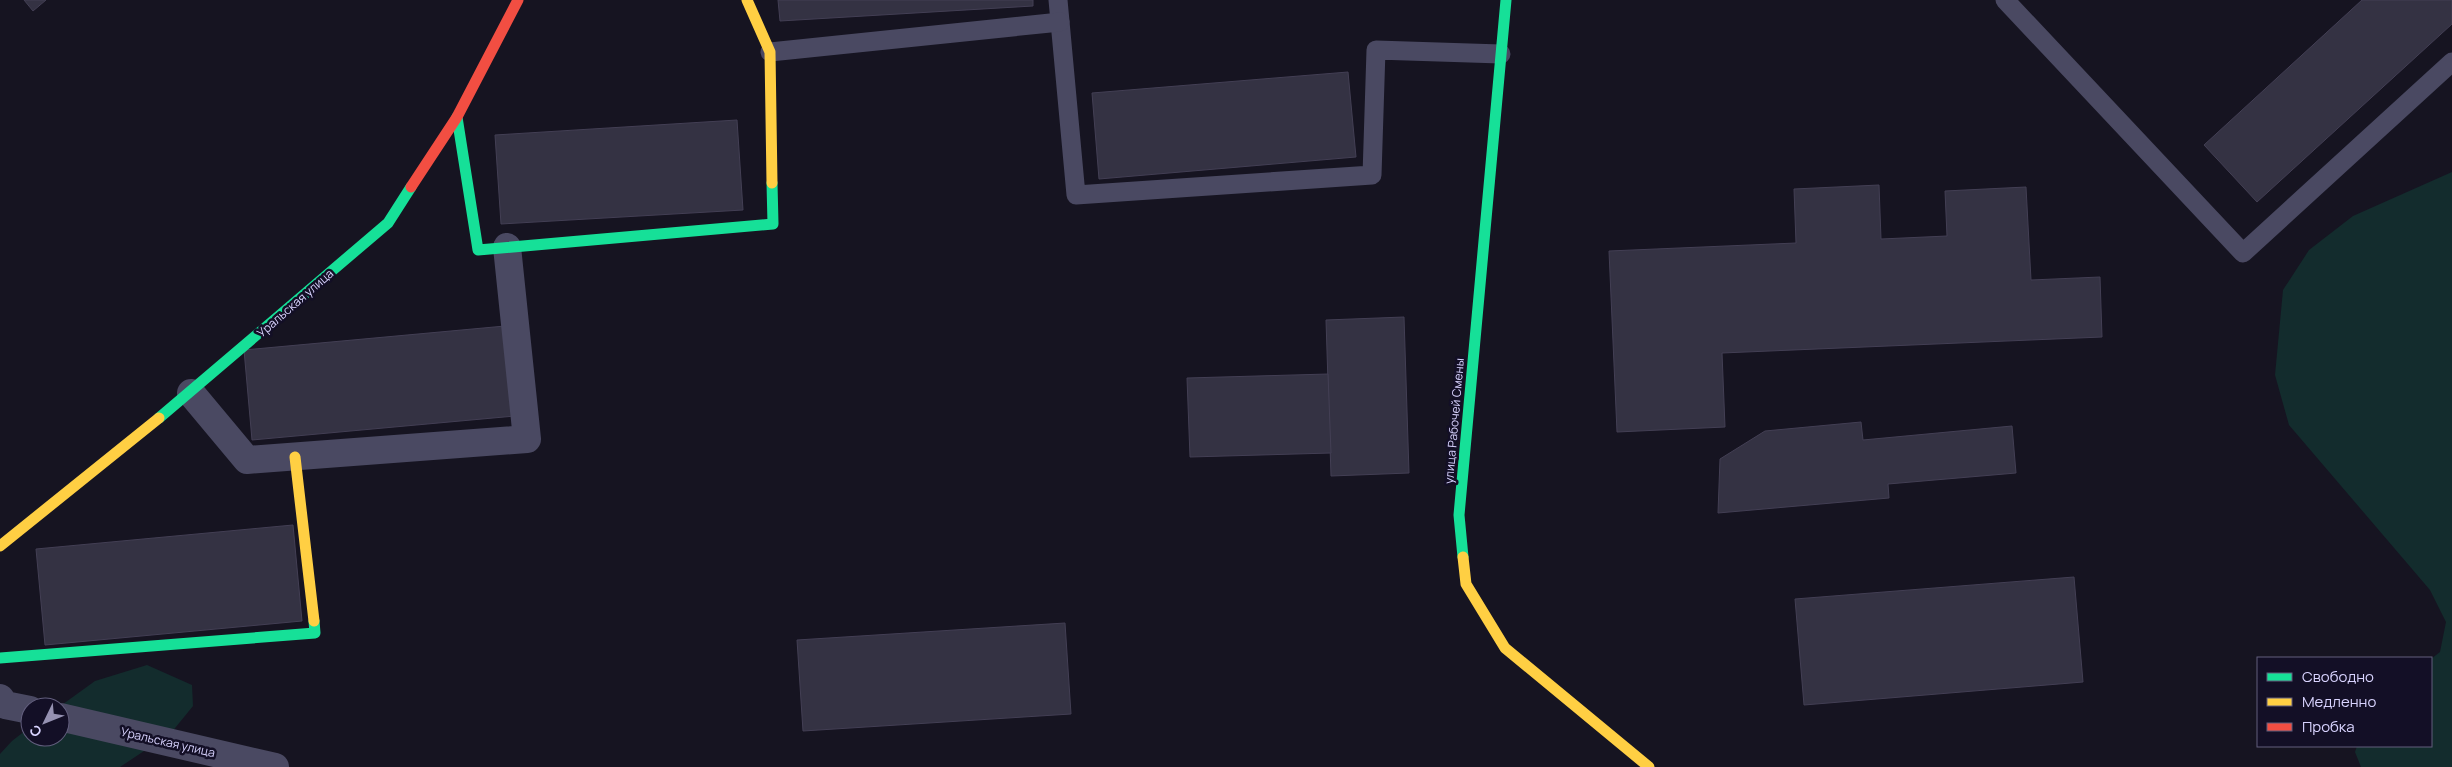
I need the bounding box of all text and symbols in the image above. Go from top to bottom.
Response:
street label: Уральская улица [253,265,337,341]
street label: улица Рабочей Смены [1440,357,1468,485]
legend [2257,657,2432,747]
text: Свободно [2302,666,2374,687]
text: Медленно [2302,691,2376,712]
north arrow [20,697,70,747]
text: Пробка [2302,716,2355,737]
text: С [25,721,46,741]
street label: Уральская улица [119,723,217,761]

